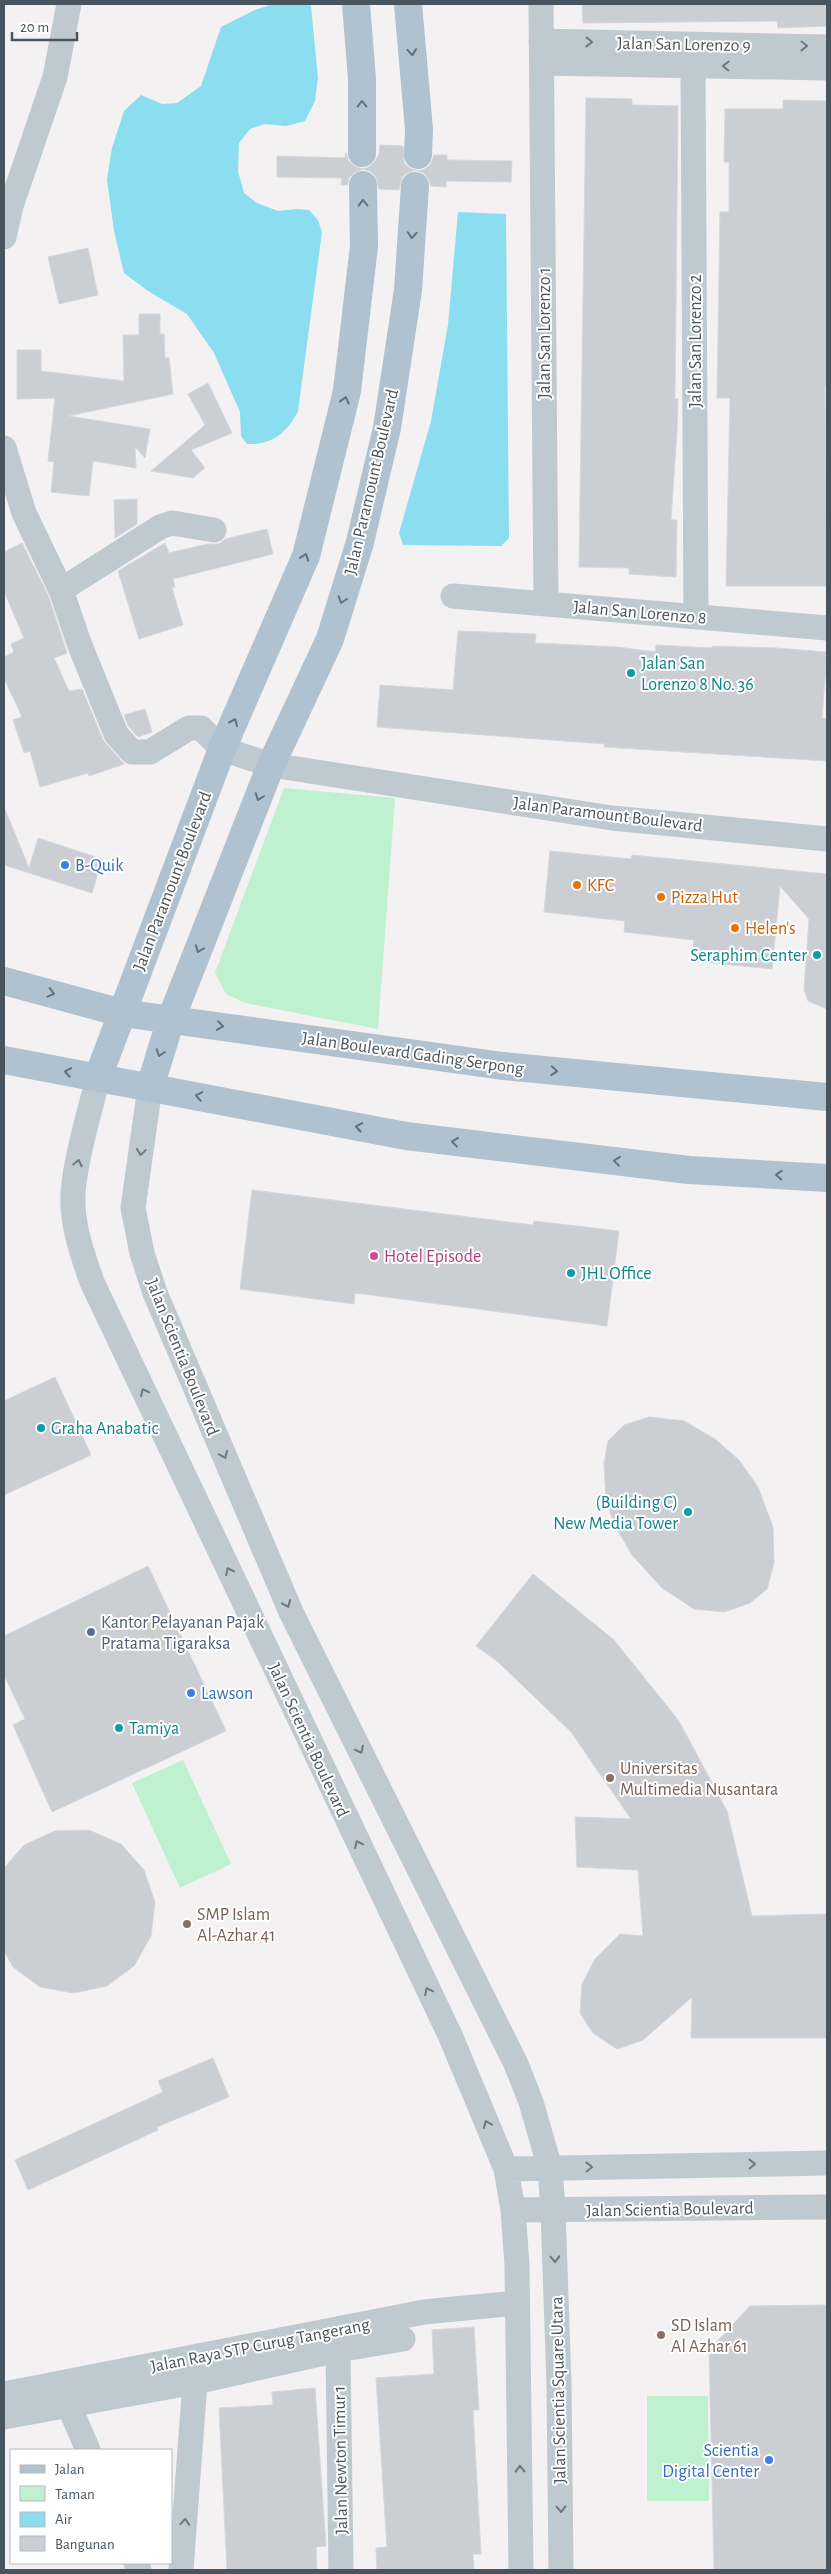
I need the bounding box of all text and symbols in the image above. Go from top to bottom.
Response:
scale bar [12,10,78,42]
text: 20 m [20,20,49,35]
street label: Jalan San Lorenzo 9 [617,35,751,55]
one-way arrow [586,37,594,47]
one-way arrow [801,41,809,52]
one-way arrow [407,49,418,57]
one-way arrow [722,61,730,71]
one-way arrow [357,100,367,108]
one-way arrow [358,199,368,206]
one-way arrow [407,231,418,239]
street label: Jalan San Lorenzo 1 [536,267,554,399]
street label: Jalan San Lorenzo 2 [687,274,705,408]
street label: Jalan Paramount Boulevard [342,388,402,577]
one-way arrow [339,395,350,404]
one-way arrow [299,553,309,562]
one-way arrow [338,595,348,603]
street label: Jalan San Lorenzo 8 [573,598,707,628]
place label: Jalan San Lorenzo 8 No. 36 [641,655,754,694]
marker: Jalan San Lorenzo 8 No. 36 [625,667,637,679]
one-way arrow [227,718,238,727]
street label: Jalan Paramount Boulevard [130,789,215,973]
one-way arrow [254,793,264,801]
street label: Jalan Paramount Boulevard [512,794,703,836]
place label: B-Quik [75,857,124,875]
marker: B-Quik [59,859,71,871]
place label: KFC [587,877,614,895]
marker: KFC [571,879,583,891]
place label: Pizza Hut [671,889,738,907]
marker: Pizza Hut [655,891,667,903]
place label: Helen's [745,920,796,938]
marker: Helen's [729,922,741,934]
one-way arrow [195,944,205,952]
place label: Seraphim Center [690,947,807,965]
marker: Seraphim Center [811,949,823,961]
one-way arrow [46,988,54,998]
one-way arrow [216,1020,224,1031]
street label: Jalan Boulevard Gading Serpong [301,1029,525,1079]
one-way arrow [156,1048,166,1056]
one-way arrow [550,1065,558,1076]
one-way arrow [64,1067,72,1077]
one-way arrow [195,1091,203,1102]
one-way arrow [354,1122,363,1132]
one-way arrow [451,1137,459,1148]
one-way arrow [136,1149,147,1157]
one-way arrow [612,1156,620,1167]
one-way arrow [72,1159,83,1168]
one-way arrow [774,1169,782,1180]
place label: Hotel Episode [384,1248,481,1266]
marker: Hotel Episode [368,1250,380,1262]
place label: JHL Office [581,1265,651,1283]
marker: JHL Office [565,1267,577,1279]
street label: Jalan Scientia Boulevard [142,1276,222,1438]
one-way arrow [140,1388,151,1397]
place label: Graha Anabatic [51,1420,159,1438]
marker: Graha Anabatic [35,1422,47,1434]
one-way arrow [217,1450,228,1459]
place label: (Building C) New Media Tower [553,1494,678,1533]
marker: (Building C) New Media Tower [682,1506,694,1518]
one-way arrow [225,1567,236,1576]
one-way arrow [282,1600,292,1608]
place label: Kantor Pelayanan Pajak Pratama Tigaraksa [101,1614,265,1653]
marker: Kantor Pelayanan Pajak Pratama Tigaraksa [85,1626,97,1638]
street label: Jalan Scientia Boulevard [265,1661,352,1820]
place label: Lawson [201,1685,253,1703]
marker: Lawson [185,1687,197,1699]
place label: Tamiya [129,1720,179,1738]
marker: Tamiya [113,1722,125,1734]
one-way arrow [354,1744,364,1753]
place label: Universitas Multimedia Nusantara [620,1760,778,1799]
marker: Universitas Multimedia Nusantara [604,1772,616,1784]
one-way arrow [353,1840,364,1849]
place label: SMP Islam Al-Azhar 41 [197,1906,275,1945]
marker: SMP Islam Al-Azhar 41 [181,1918,193,1930]
one-way arrow [424,1987,434,1996]
one-way arrow [483,2120,494,2129]
one-way arrow [748,2159,756,2169]
one-way arrow [586,2162,594,2172]
street label: Jalan Scientia Boulevard [586,2200,754,2220]
one-way arrow [550,2255,560,2263]
street label: Jalan Scientia Square Utara [548,2296,570,2484]
street label: Jalan Raya STP Curug Tangerang [149,2316,372,2376]
place label: SD Islam Al Azhar 61 [671,2317,748,2356]
marker: SD Islam Al Azhar 61 [655,2329,667,2341]
street label: Jalan Newton Timur 1 [331,2385,351,2534]
place label: Scientia Digital Center [662,2442,759,2481]
legend [10,2449,172,2564]
marker: Scientia Digital Center [763,2454,775,2466]
text: Jalan [55,2462,85,2477]
one-way arrow [515,2465,525,2472]
text: Taman [55,2487,95,2502]
one-way arrow [556,2505,566,2513]
text: Air [55,2512,72,2527]
one-way arrow [179,2517,190,2525]
text: Bangunan [55,2537,115,2552]

